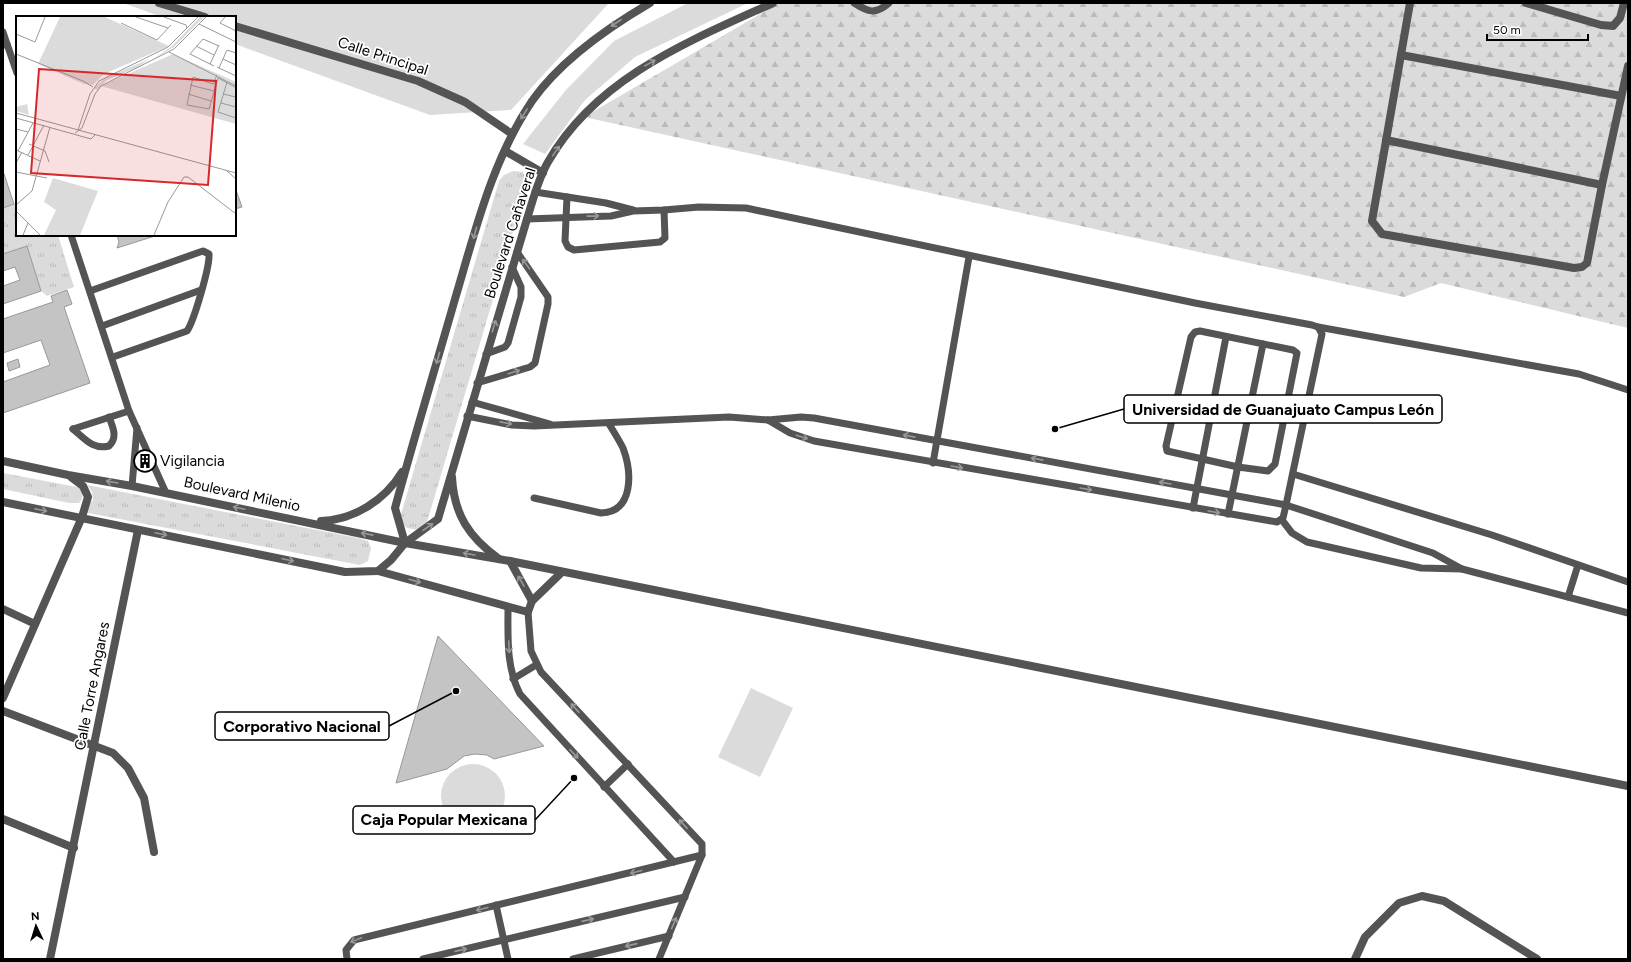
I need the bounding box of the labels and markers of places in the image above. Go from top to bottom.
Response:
callout: Universidad de Guanajuato Campus León [1124,395,1442,423]
building icon: Vigilancia [132,448,158,474]
place label: Vigilancia [160,452,225,470]
callout: Corporativo Nacional [215,712,389,740]
callout: Caja Popular Mexicana [353,806,535,834]

